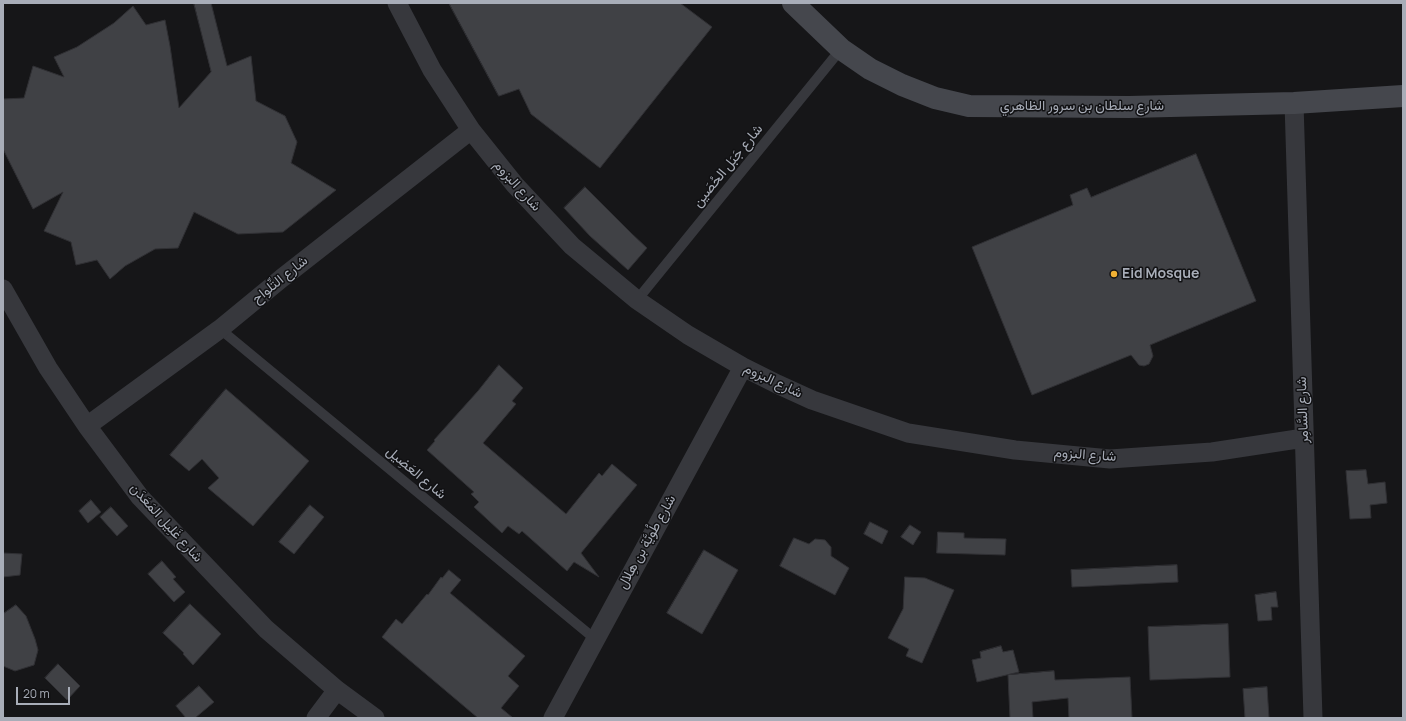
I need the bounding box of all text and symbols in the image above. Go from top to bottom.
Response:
street label: شارع سلطان بن سرور الظاهري [1000,98,1164,114]
street label: شارع جَبَل الحُصَين [689,121,767,211]
street label: شارع البزوم [490,157,544,215]
street label: شارع التِّلواح [249,252,311,308]
place label: Eid Mosque [1122,266,1199,282]
marker: Eid Mosque [1109,269,1119,279]
street label: شارع البزوم [741,360,805,402]
street label: شارع السَّامِر [1293,376,1313,444]
street label: شارع العَضِيل [383,443,449,503]
street label: شارع البزوم [1053,444,1117,466]
street label: شارع غَلِيل المَعَدَن [126,480,206,566]
street label: شارع طُويَّة بن هِلال [614,492,680,592]
scale bar [18,679,72,705]
text: 20 m [23,685,50,702]

